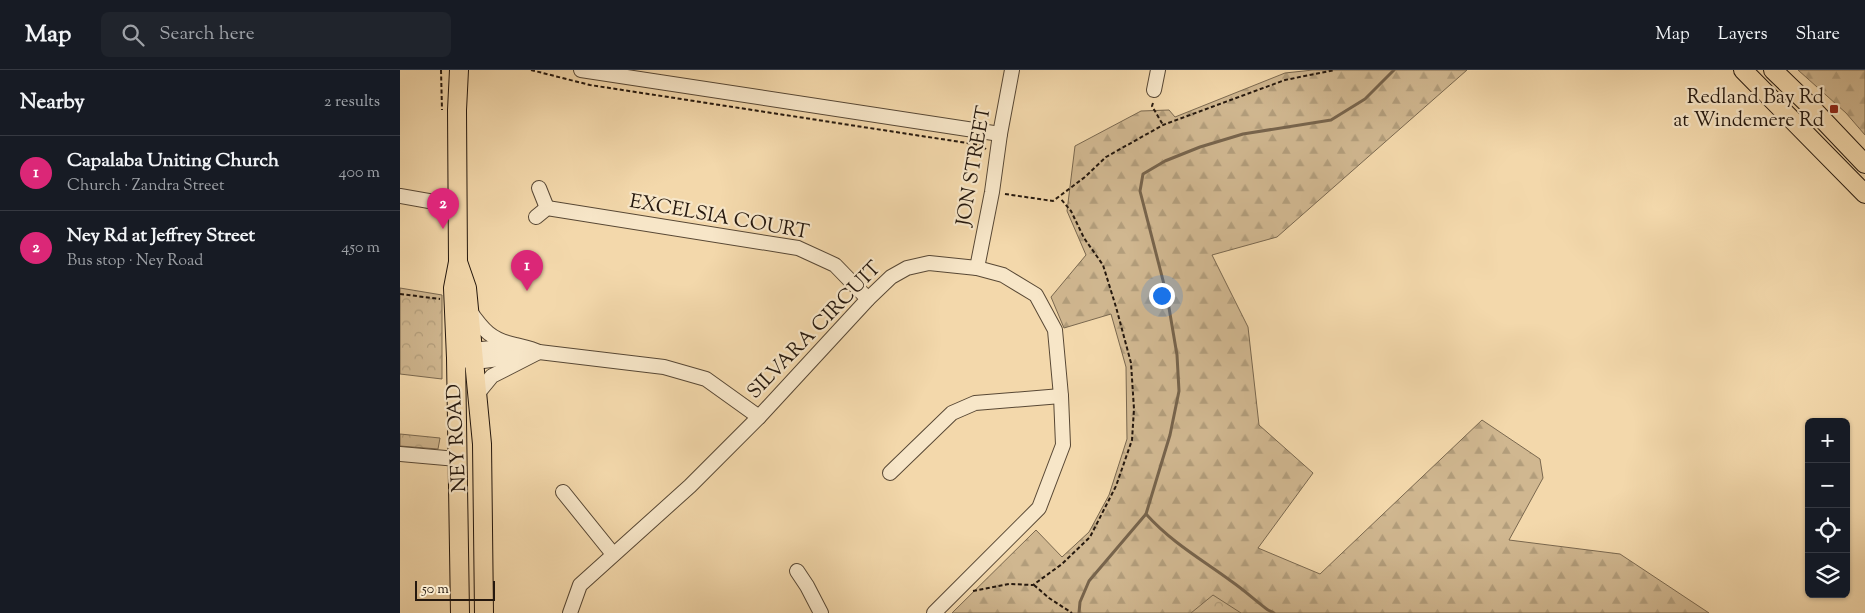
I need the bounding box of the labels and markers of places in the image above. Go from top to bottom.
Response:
place label: Redland Bay Rd at Windemere Rd [1673,84,1824,136]
marker: Redland Bay Rd at Windemere Rd [1828,103,1840,115]
pin: 2 [427,188,459,229]
pin: 1 [511,250,543,291]

